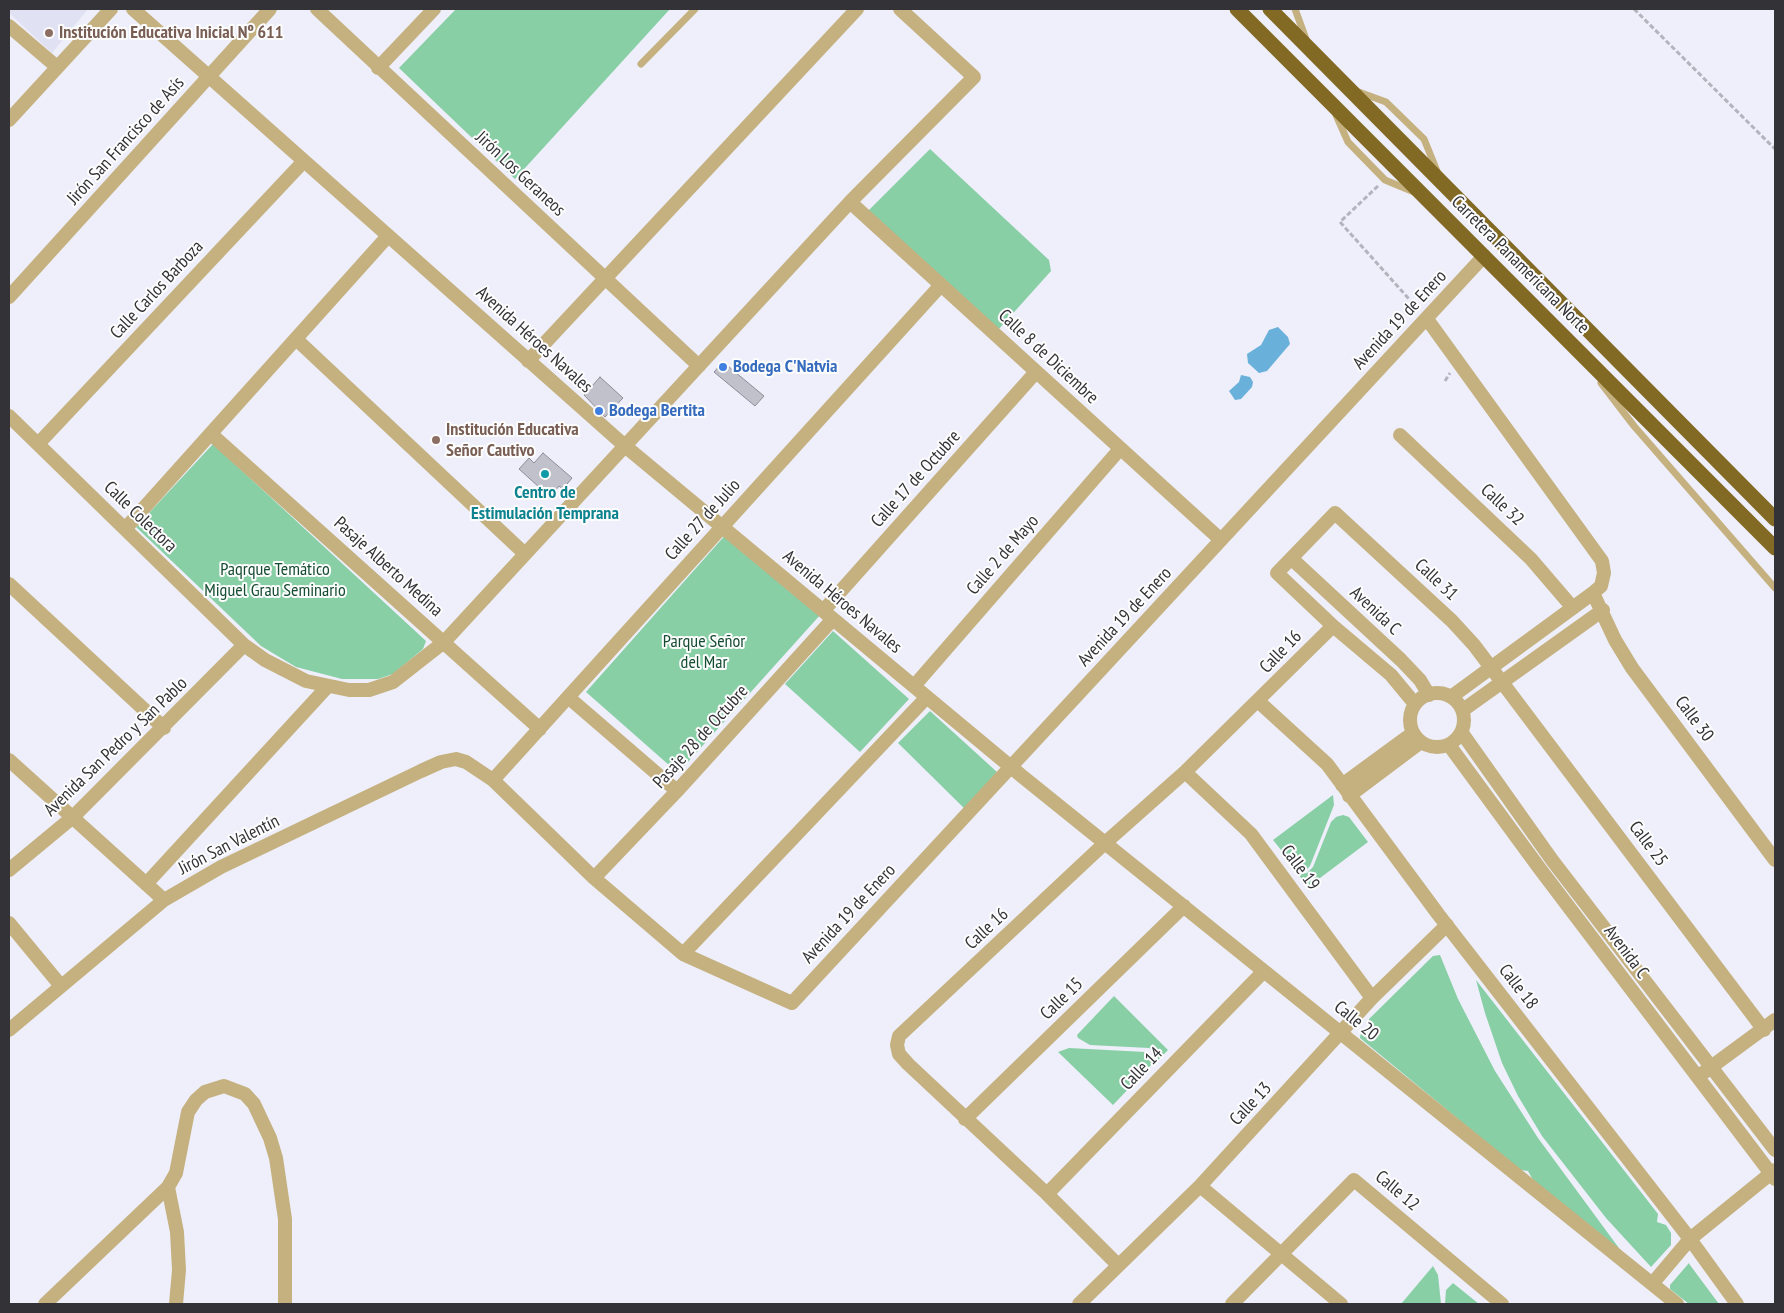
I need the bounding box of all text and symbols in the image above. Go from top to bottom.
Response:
place label: Institución Educativa Inicial Nº 611 [59,22,283,44]
marker: Institución Educativa Inicial Nº 611 [43,27,55,39]
street label: Jirón San Francisco de Asís [63,73,189,209]
street label: Jirón Los Geraneos [471,127,569,221]
street label: Carretera Panamericana Norte [1447,192,1593,338]
street label: Calle Carlos Barboza [106,236,208,344]
street label: Avenida 19 de Enero [1349,266,1451,374]
street label: Avenida Héroes Navales [471,282,597,398]
street label: Calle 8 de Diciembre [994,305,1102,409]
place label: Bodega C'Natvia [733,356,837,378]
marker: Bodega C'Natvia [717,361,729,373]
place label: Bodega Bertita [609,400,705,422]
marker: Bodega Bertita [593,405,605,417]
place label: Institución Educativa Señor Cautivo [446,419,579,462]
street label: Calle 17 de Octubre [867,426,965,532]
marker: Institución Educativa Señor Cautivo [430,434,442,446]
marker: Centro de Estimulación Temprana [539,468,551,480]
street label: Calle 27 de Julio [661,475,745,565]
street label: Calle Colectora [99,477,181,557]
street label: Calle 32 [1476,480,1528,530]
place label: Centro de Estimulación Temprana [471,482,619,524]
street label: Calle 2 de Mayo [962,511,1044,599]
street label: Pasaje Alberto Medina [329,513,447,621]
street label: Avenida Héroes Navales [778,546,906,658]
street label: Calle 31 [1410,555,1462,605]
park label: Paqrque Temático Miguel Grau Seminario [204,559,346,602]
street label: Avenida 19 de Enero [1074,563,1176,671]
street label: Avenida C [1345,582,1405,640]
street label: Calle 16 [1256,626,1306,678]
park label: Parque Señor del Mar [663,631,745,674]
street label: Avenida San Pedro y San Pablo [40,673,192,821]
street label: Pasaje 28 de Octubre [649,681,753,793]
street label: Calle 30 [1670,692,1718,746]
street label: Jirón San Valentín [175,810,283,880]
street label: Calle 25 [1624,817,1672,871]
street label: Calle 19 [1276,841,1324,895]
street label: Avenida 19 de Enero [798,860,900,968]
street label: Calle 16 [961,904,1013,954]
street label: Avenida C [1599,921,1653,983]
street label: Calle 18 [1494,960,1542,1014]
street label: Calle 15 [1036,974,1088,1024]
street label: Calle 20 [1329,997,1383,1045]
street label: Calle 14 [1117,1043,1167,1095]
street label: Calle 13 [1226,1078,1276,1130]
street label: Calle 12 [1371,1166,1423,1216]

